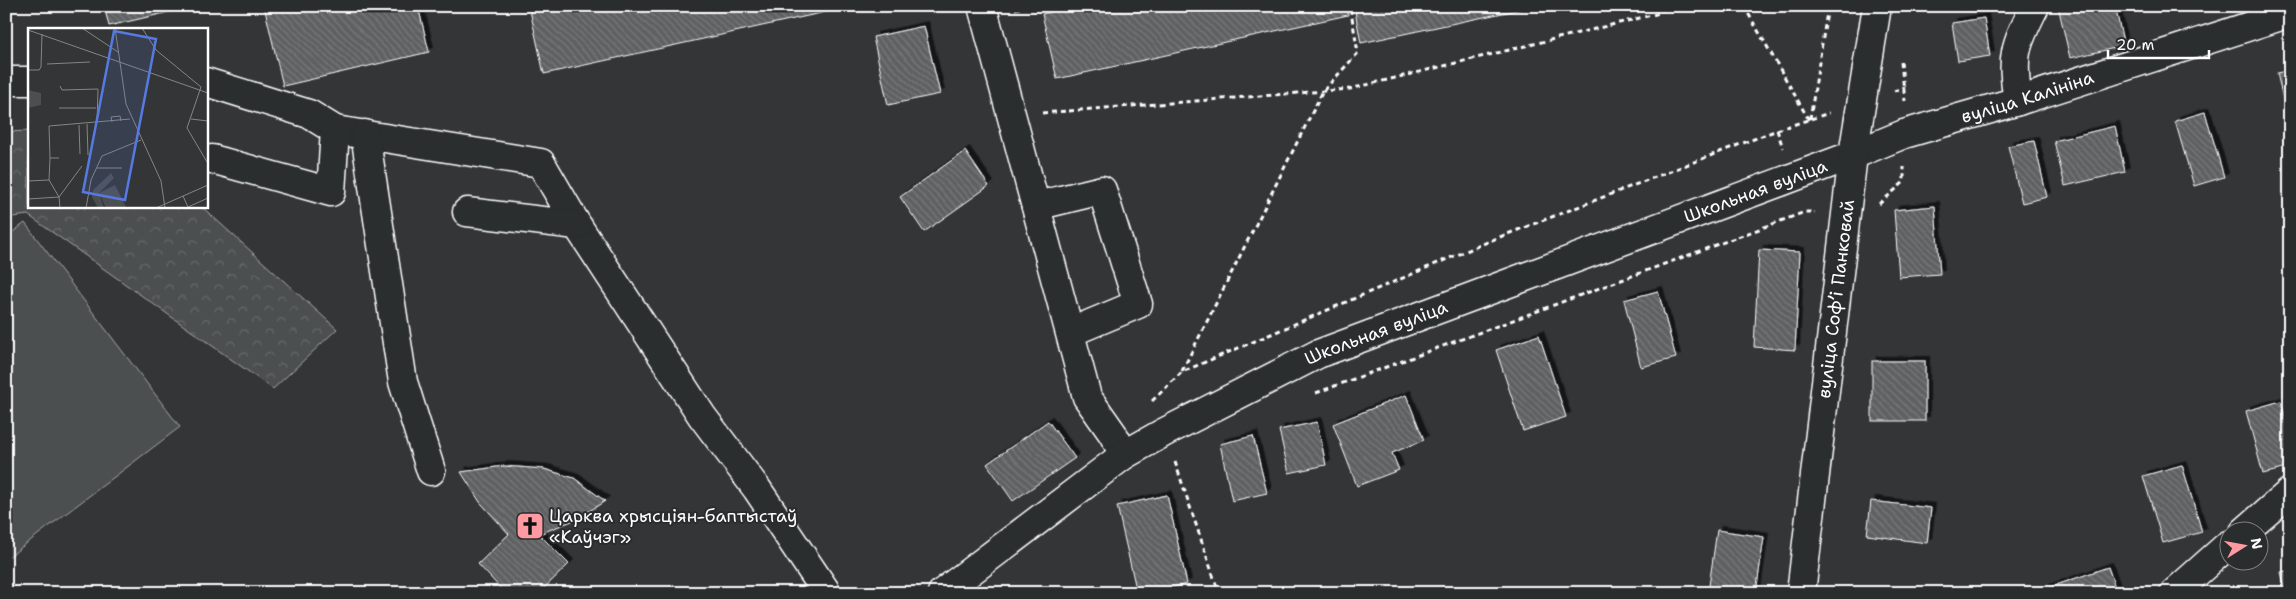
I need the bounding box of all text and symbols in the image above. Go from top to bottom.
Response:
inset map [28,28,208,208]
scale bar [2108,28,2210,60]
text: 20 m [2116,35,2155,55]
street label: вуліца Калініна [1958,65,2097,129]
street label: Школьная вуліца [1681,154,1831,229]
street label: вуліца Софʼі Панковай [1812,198,1860,400]
street label: Школьная вуліца [1300,295,1451,371]
place label: Царква хрысціян-баптыстаў «Каўчэг» [549,504,797,549]
church icon: Царква хрысціян-баптыстаў «Каўчэг» [515,511,545,541]
north arrow [2218,522,2268,572]
text: N [2247,536,2267,551]

